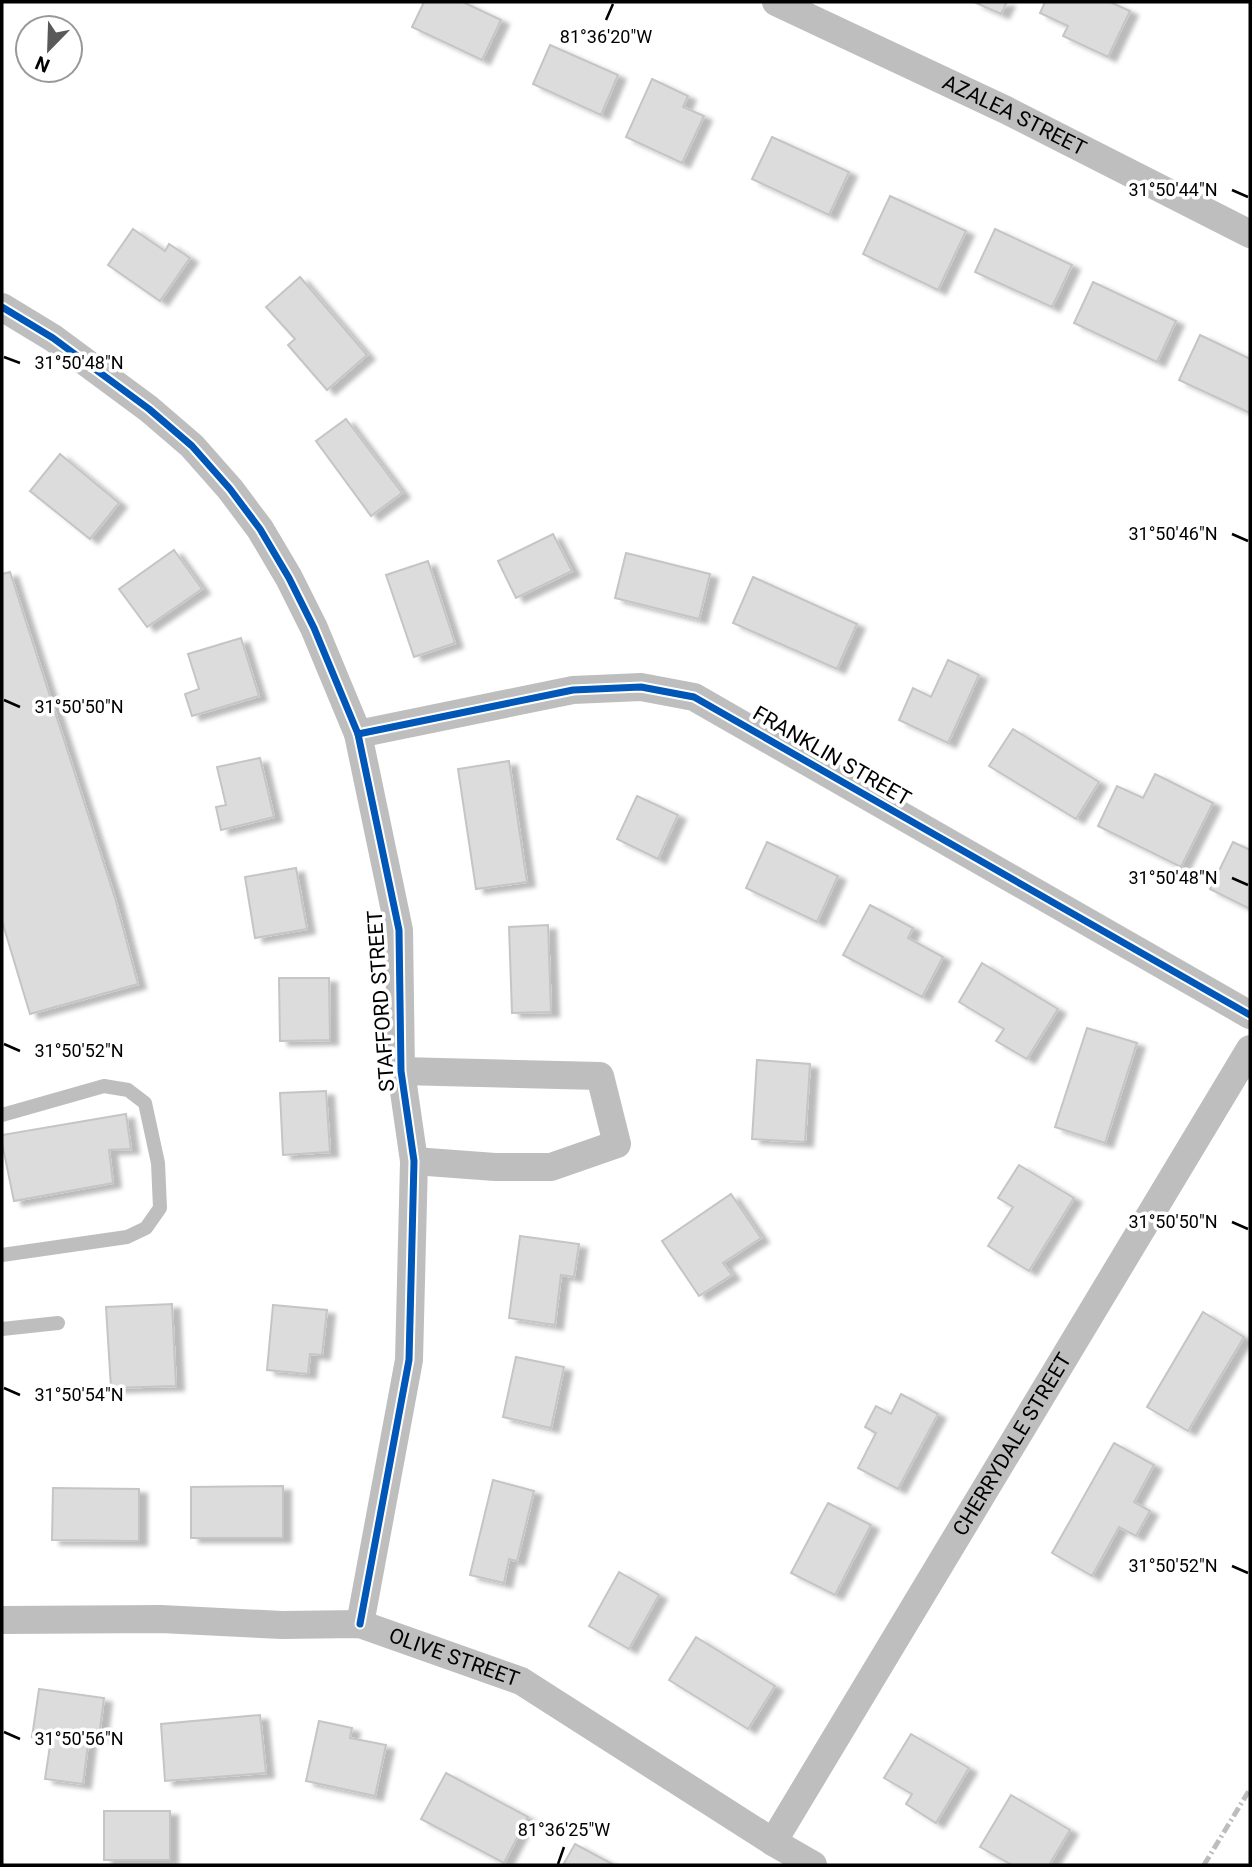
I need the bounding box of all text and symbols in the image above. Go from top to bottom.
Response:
north arrow [14,14,84,84]
text: 81°36'20"W [560,26,652,47]
text: N [32,51,53,77]
street label: AZALEA STREET [939,70,1091,161]
text: 31°50'44"N [1128,179,1218,200]
text: 31°50'48"N [34,352,124,373]
text: 31°50'46"N [1128,523,1218,544]
text: 31°50'50"N [34,696,124,717]
street label: FRANKLIN STREET [749,701,916,811]
text: 31°50'48"N [1128,867,1218,888]
street label: STAFFORD STREET [363,909,399,1093]
text: 31°50'52"N [34,1040,124,1061]
text: 31°50'50"N [1128,1211,1218,1232]
street label: CHERRYDALE STREET [948,1348,1077,1540]
text: 31°50'54"N [34,1384,124,1405]
text: 31°50'52"N [1128,1555,1218,1576]
street label: OLIVE STREET [386,1623,523,1692]
text: 31°50'56"N [34,1728,124,1749]
text: 81°36'25"W [518,1819,610,1840]

